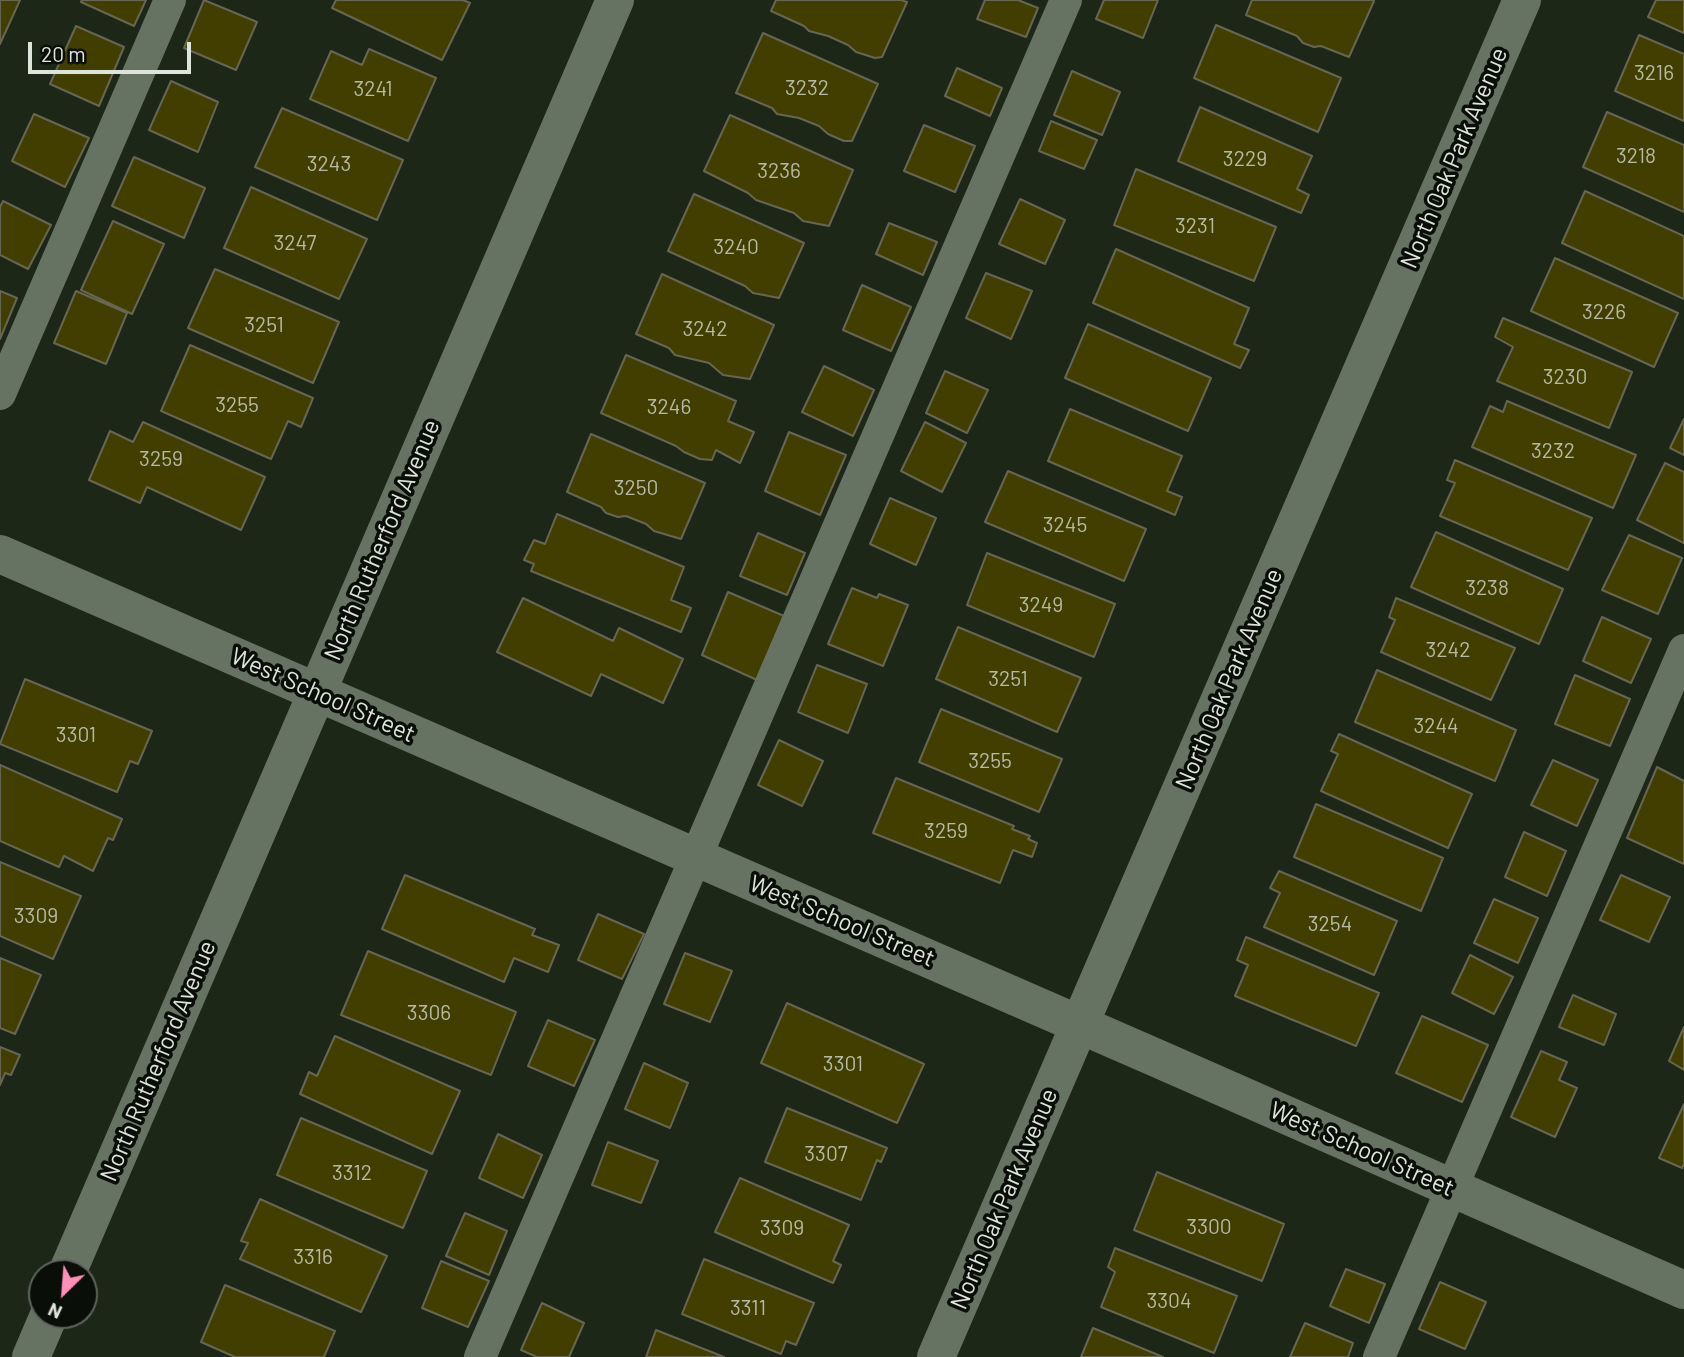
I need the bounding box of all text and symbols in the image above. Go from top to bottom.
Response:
scale bar [32,28,194,72]
text: 20 m [41,41,86,66]
street label: North Oak Park Avenue [1394,43,1514,273]
house number: 3216 [1634,60,1674,86]
house number: 3232 [785,75,829,101]
house number: 3241 [353,76,393,102]
house number: 3218 [1616,143,1656,169]
house number: 3229 [1223,146,1267,172]
house number: 3243 [307,151,351,177]
house number: 3236 [757,158,801,184]
house number: 3231 [1175,213,1215,239]
house number: 3247 [274,230,316,256]
house number: 3240 [713,234,759,260]
house number: 3226 [1582,299,1626,325]
house number: 3251 [244,312,284,338]
house number: 3242 [683,316,727,342]
house number: 3230 [1543,364,1587,390]
house number: 3255 [215,392,259,418]
house number: 3246 [647,394,691,420]
street label: North Rutherford Avenue [318,415,446,665]
house number: 3232 [1531,438,1575,464]
house number: 3259 [139,446,183,472]
house number: 3250 [614,475,658,501]
house number: 3245 [1043,512,1087,538]
street label: North Oak Park Avenue [1169,564,1289,794]
house number: 3238 [1465,575,1509,601]
house number: 3249 [1019,592,1063,618]
house number: 3242 [1426,637,1470,663]
street label: West School Street [226,641,420,749]
house number: 3251 [988,666,1028,692]
house number: 3244 [1413,713,1459,739]
house number: 3301 [56,722,96,748]
house number: 3255 [968,748,1012,774]
house number: 3259 [924,818,968,844]
street label: West School Street [745,869,939,973]
house number: 3309 [14,903,58,929]
house number: 3254 [1308,911,1352,937]
street label: North Rutherford Avenue [94,936,222,1186]
house number: 3306 [407,1000,451,1026]
house number: 3301 [823,1051,863,1077]
street label: North Oak Park Avenue [944,1084,1064,1314]
street label: West School Street [1265,1095,1459,1203]
house number: 3307 [804,1141,848,1167]
house number: 3312 [332,1160,372,1186]
house number: 3300 [1186,1214,1232,1240]
house number: 3309 [760,1215,804,1241]
house number: 3316 [293,1244,333,1270]
north arrow [28,1259,98,1329]
house number: 3304 [1146,1288,1192,1314]
house number: 3311 [730,1295,766,1321]
text: N [44,1299,65,1325]

